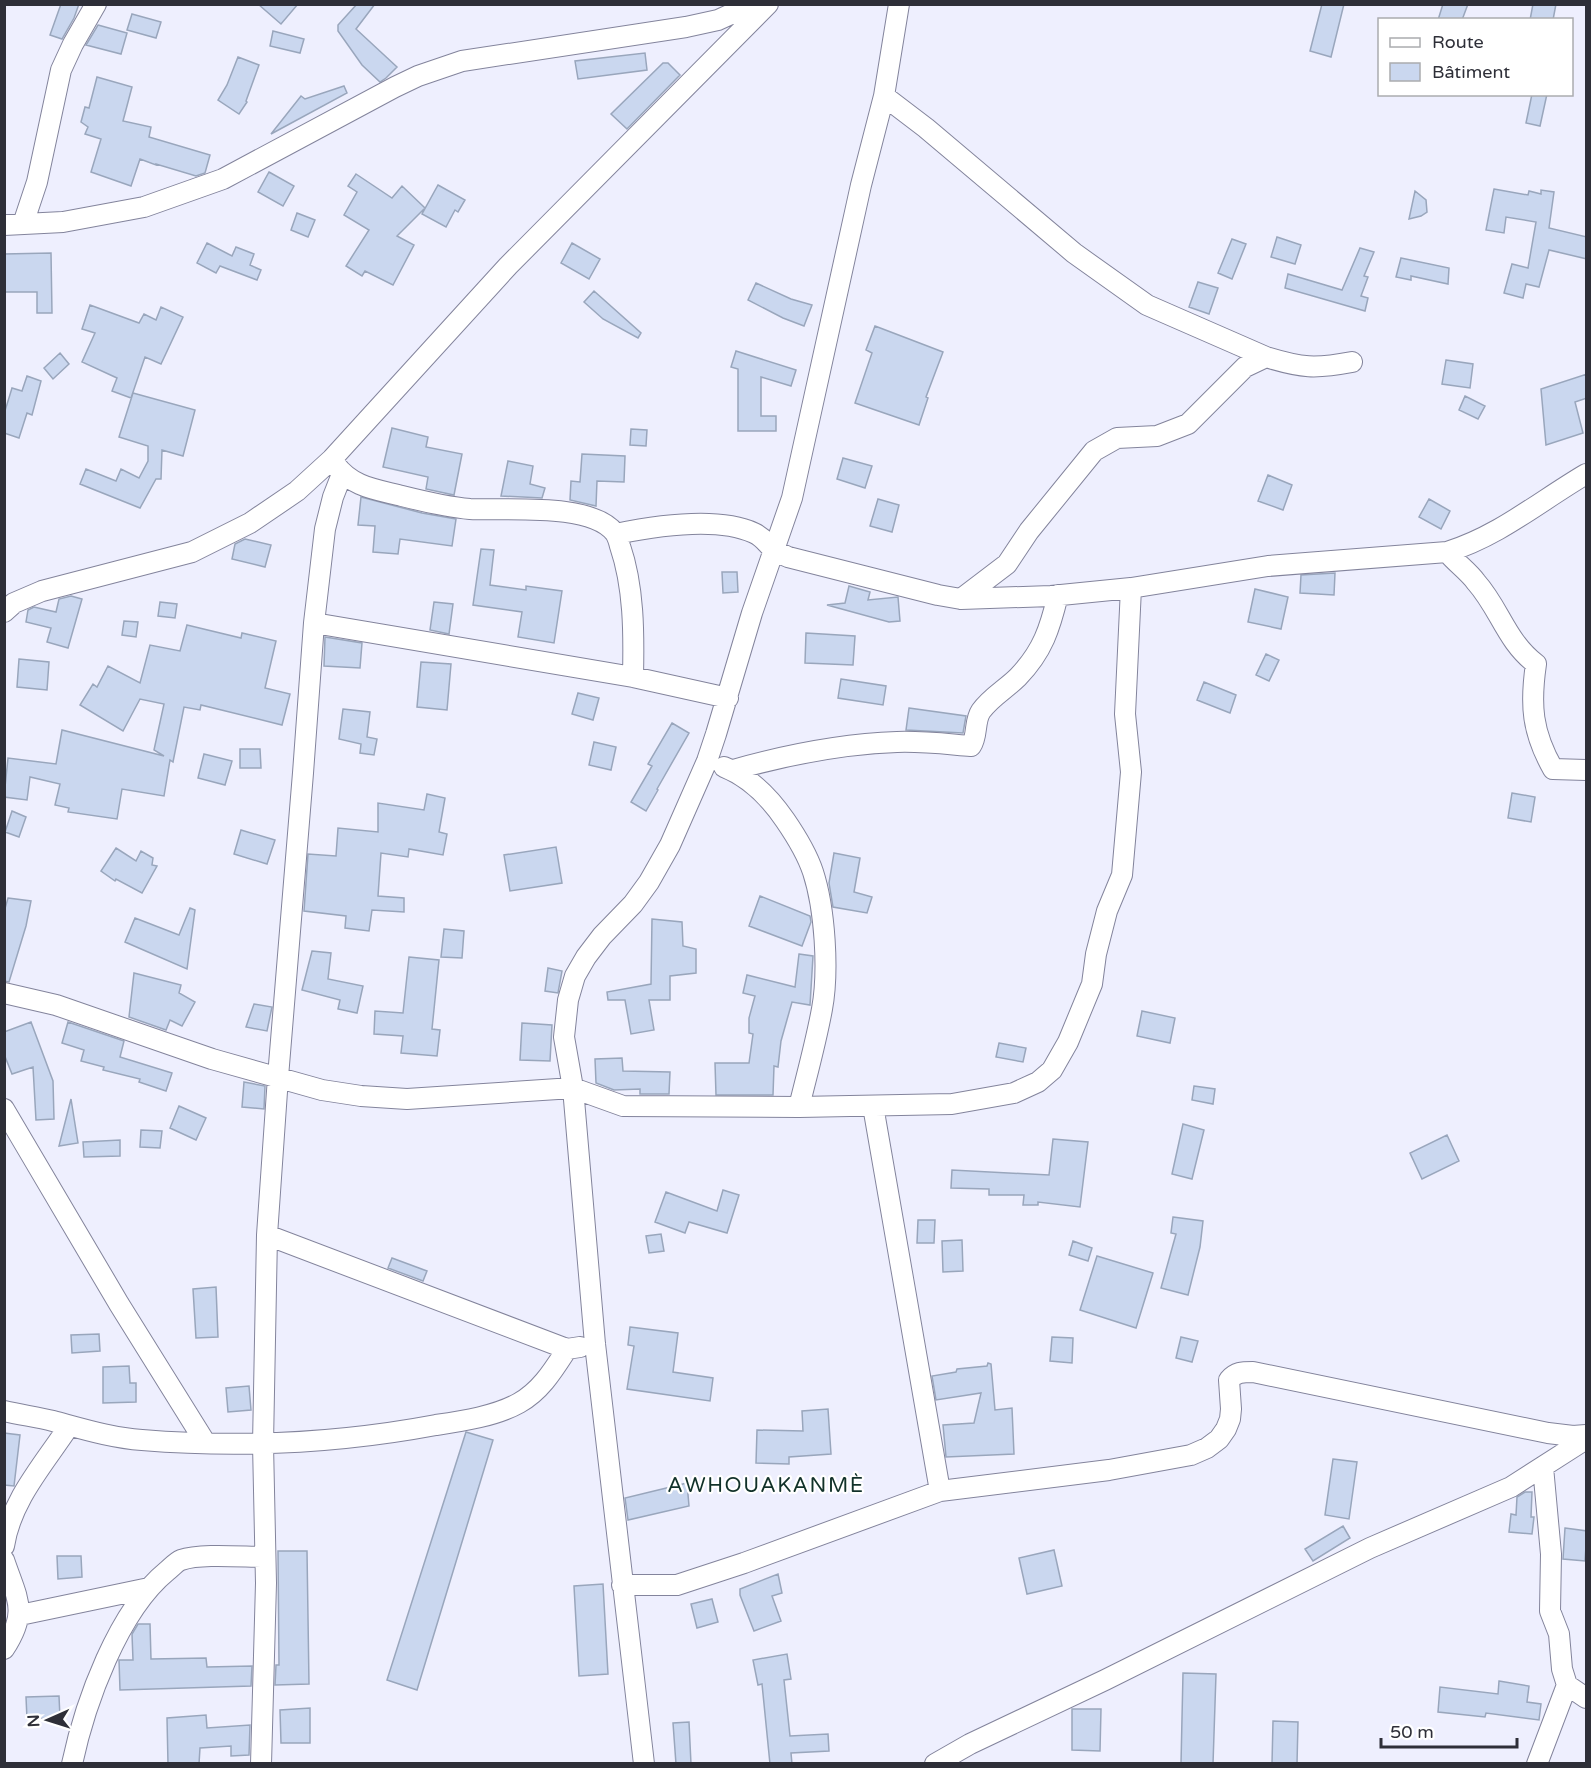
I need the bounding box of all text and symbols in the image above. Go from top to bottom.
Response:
legend [1378,18,1573,96]
text: Route [1432,31,1484,53]
text: Bâtiment [1432,61,1510,83]
district label: AWHOUAKANMÈ [667,1473,865,1498]
north arrow [18,1690,78,1750]
scale bar [1381,1711,1518,1749]
text: N [24,1714,44,1728]
text: 50 m [1390,1721,1434,1743]

